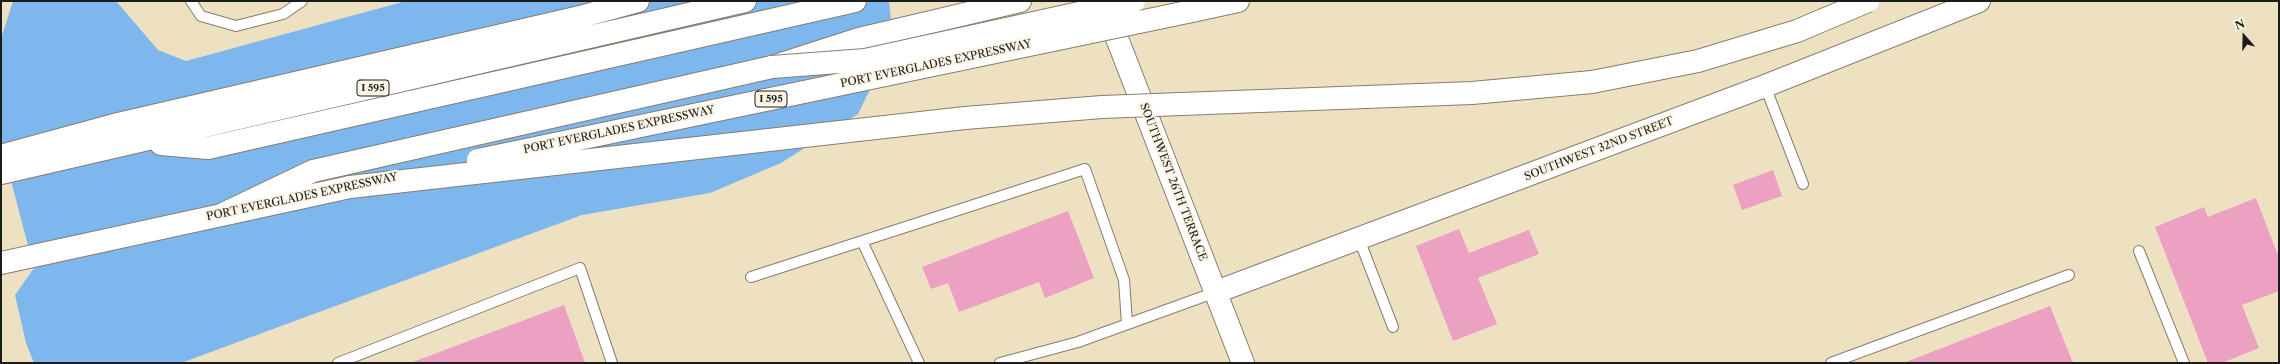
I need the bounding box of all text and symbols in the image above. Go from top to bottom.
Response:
north arrow [2224,16,2264,56]
text: N [2233,17,2247,33]
street label: PORT EVERGLADES EXPRESSWAY [839,37,1033,91]
road number: I 595 [357,80,389,96]
road number: I 595 [755,91,787,107]
street label: SOUTHWEST 26TH TERRACE [1137,101,1209,263]
street label: PORT EVERGLADES EXPRESSWAY [522,103,716,157]
street label: SOUTHWEST 32ND STREET [1523,114,1675,184]
street label: PORT EVERGLADES EXPRESSWAY [205,170,399,224]

